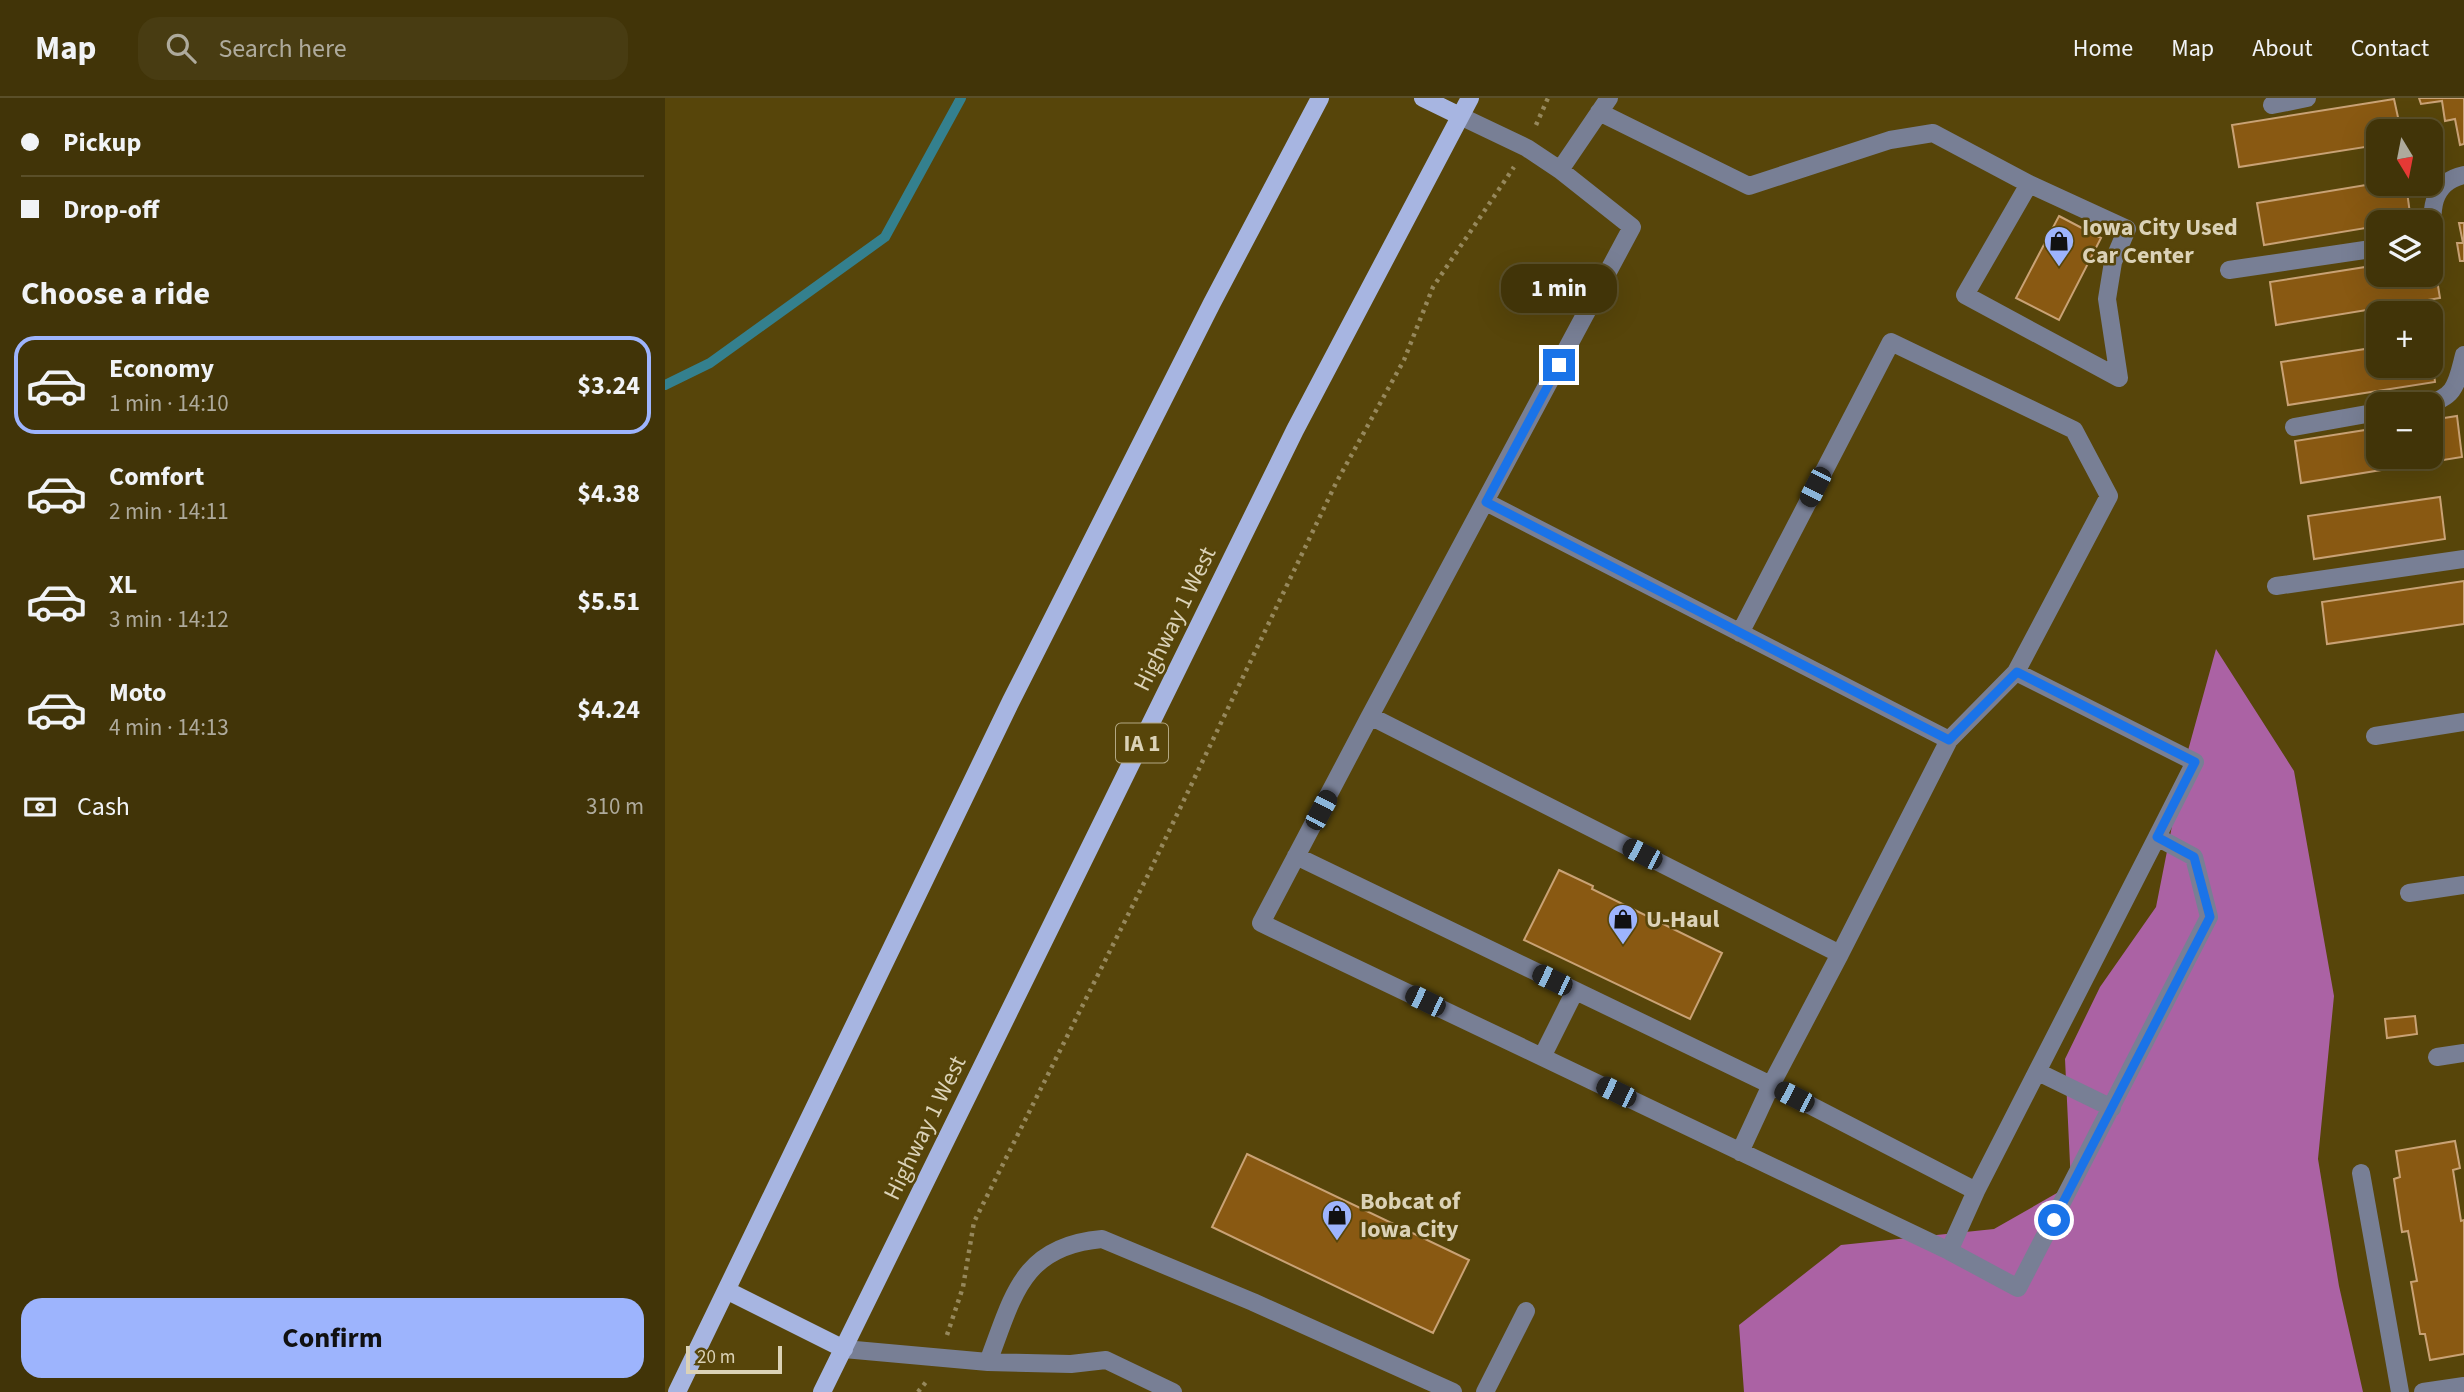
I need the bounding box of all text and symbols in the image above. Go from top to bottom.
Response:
search box [138,17,628,80]
text: Map [35,25,96,72]
icon: search [162,29,200,67]
text: Search here [218,30,347,67]
text: Home [2073,31,2133,66]
text: Map [2171,31,2214,66]
text: About [2252,31,2313,66]
text: Contact [2351,31,2429,66]
north arrow [2366,119,2443,196]
map controls [2366,119,2443,469]
text: Pickup [63,124,141,161]
text: Drop-off [63,191,159,228]
place label: Iowa City Used Car Center [2082,210,2238,273]
button: layers [2366,210,2443,287]
shop icon: Iowa City Used Car Center [2042,224,2076,268]
callout: 1 min [1501,264,1617,313]
text: Choose a ride [21,271,210,317]
text: 1 min [1531,272,1587,305]
button: + [2366,301,2443,378]
route end [1543,349,1575,381]
text: Economy [109,350,214,387]
icon: car [25,354,88,417]
text: $3.24 [577,367,640,404]
text: 1 min · 14:10 [109,387,229,420]
button: − [2366,392,2443,469]
text: Comfort [109,458,204,495]
icon: car [25,462,88,525]
car [1797,464,1834,510]
text: $4.38 [577,475,640,512]
text: 2 min · 14:11 [109,495,229,528]
street label: Highway 1 West [1125,541,1225,697]
text: XL [109,566,137,603]
icon: car [25,570,88,633]
text: $5.51 [577,583,640,620]
text: 3 min · 14:12 [109,603,229,636]
text: Moto [109,674,166,711]
icon: car [25,678,88,741]
text: $4.24 [577,691,640,728]
text: 4 min · 14:13 [109,711,229,744]
road number: IA 1 [1116,723,1168,762]
car [1302,787,1341,833]
icon: cash [21,788,59,826]
text: Cash [77,788,130,825]
text: 310 m [586,790,644,823]
car [1619,835,1666,873]
shop icon: U-Haul [1606,902,1640,946]
place label: U-Haul [1646,902,1719,937]
car [1529,961,1576,999]
car [1402,982,1449,1020]
street label: Highway 1 West [875,1050,975,1206]
car [1593,1073,1640,1111]
car [1771,1078,1818,1116]
place label: Bobcat of Iowa City [1360,1184,1461,1247]
shop icon: Bobcat of Iowa City [1320,1198,1354,1242]
route start [2038,1204,2070,1236]
button: Confirm [21,1298,644,1378]
scale bar [686,1343,782,1375]
text: 20 m [697,1344,735,1371]

